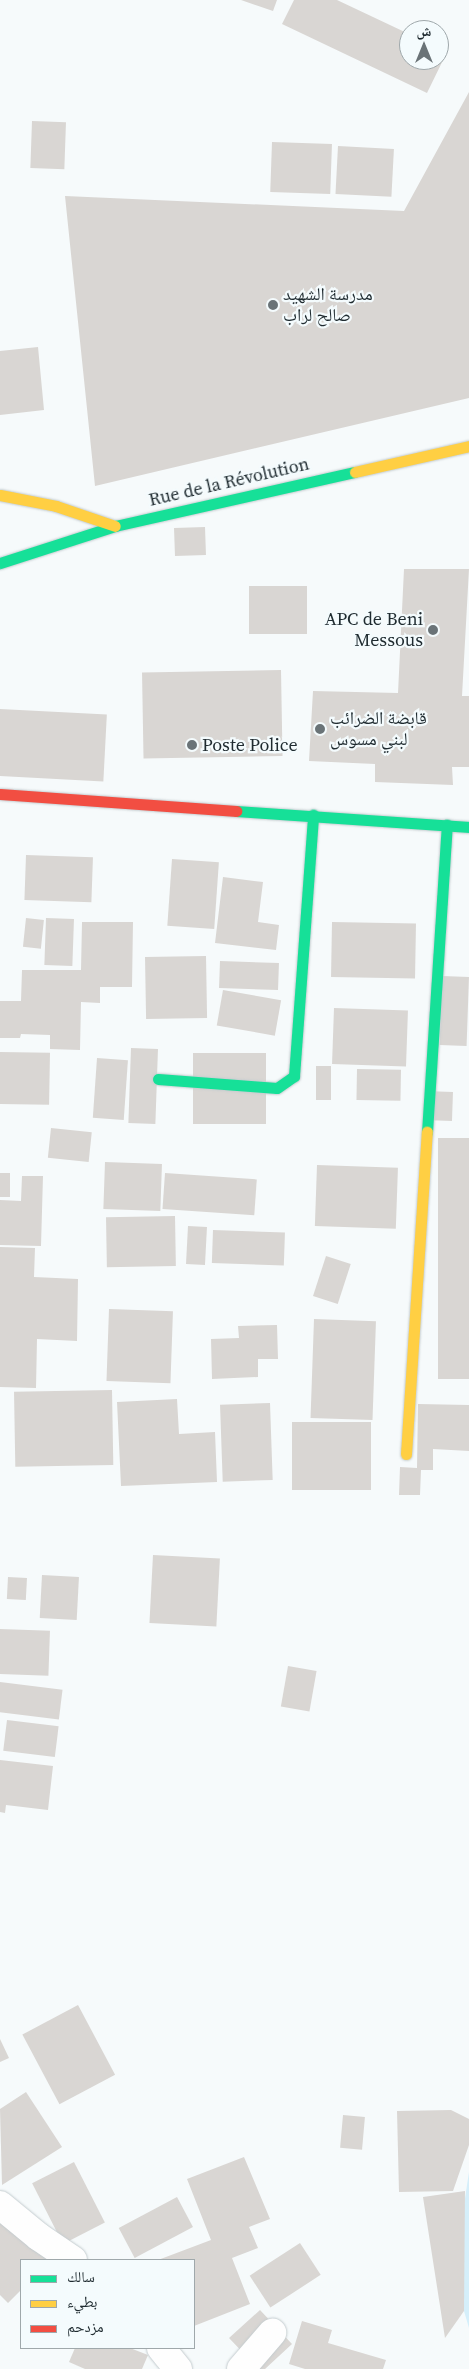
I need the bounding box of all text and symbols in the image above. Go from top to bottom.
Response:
north arrow [399,20,449,70]
text: ش [417,21,431,41]
place label: مدرسة الشهيد صالح لراب [283,284,373,326]
marker: مدرسة الشهيد صالح لراب [267,299,279,311]
street label: Rue de la Révolution [147,453,311,511]
place label: APC de Beni Messous [325,609,423,652]
marker: APC de Beni Messous [427,624,439,636]
place label: قابضة الضرائب لبني مسوس [330,708,427,751]
marker: قابضة الضرائب لبني مسوس [314,723,326,735]
place label: Poste Police [202,734,298,756]
marker: Poste Police [186,739,198,751]
legend [20,2259,195,2349]
text: سالك [67,2266,95,2287]
text: بطيء [67,2291,97,2312]
text: مزدحم [67,2316,104,2337]

